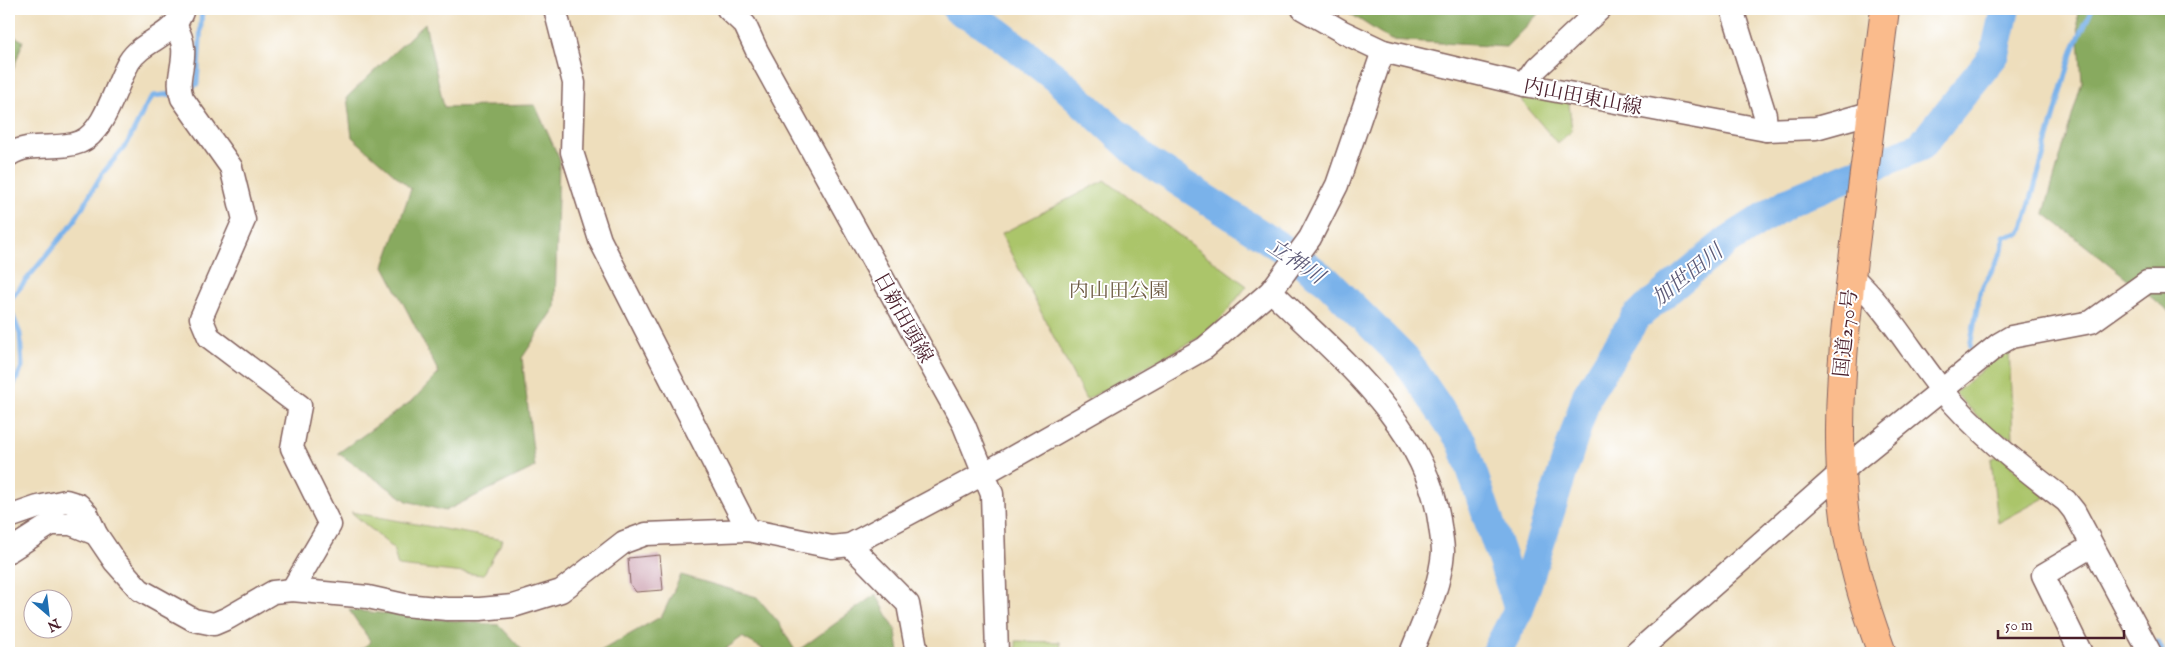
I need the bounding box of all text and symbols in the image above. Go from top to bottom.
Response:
street label: 内山田東山線 [1521,74,1644,121]
water label: 立神川 [1261,233,1330,292]
water label: 加世田川 [1647,238,1731,313]
street label: 日新田頭線 [868,268,938,368]
park label: 内山田公園 [1069,279,1169,304]
street label: 国道270号 [1829,288,1864,378]
north arrow [22,590,72,640]
scale bar [1998,607,2124,639]
text: N [44,613,64,635]
text: 50 m [2005,616,2033,635]

